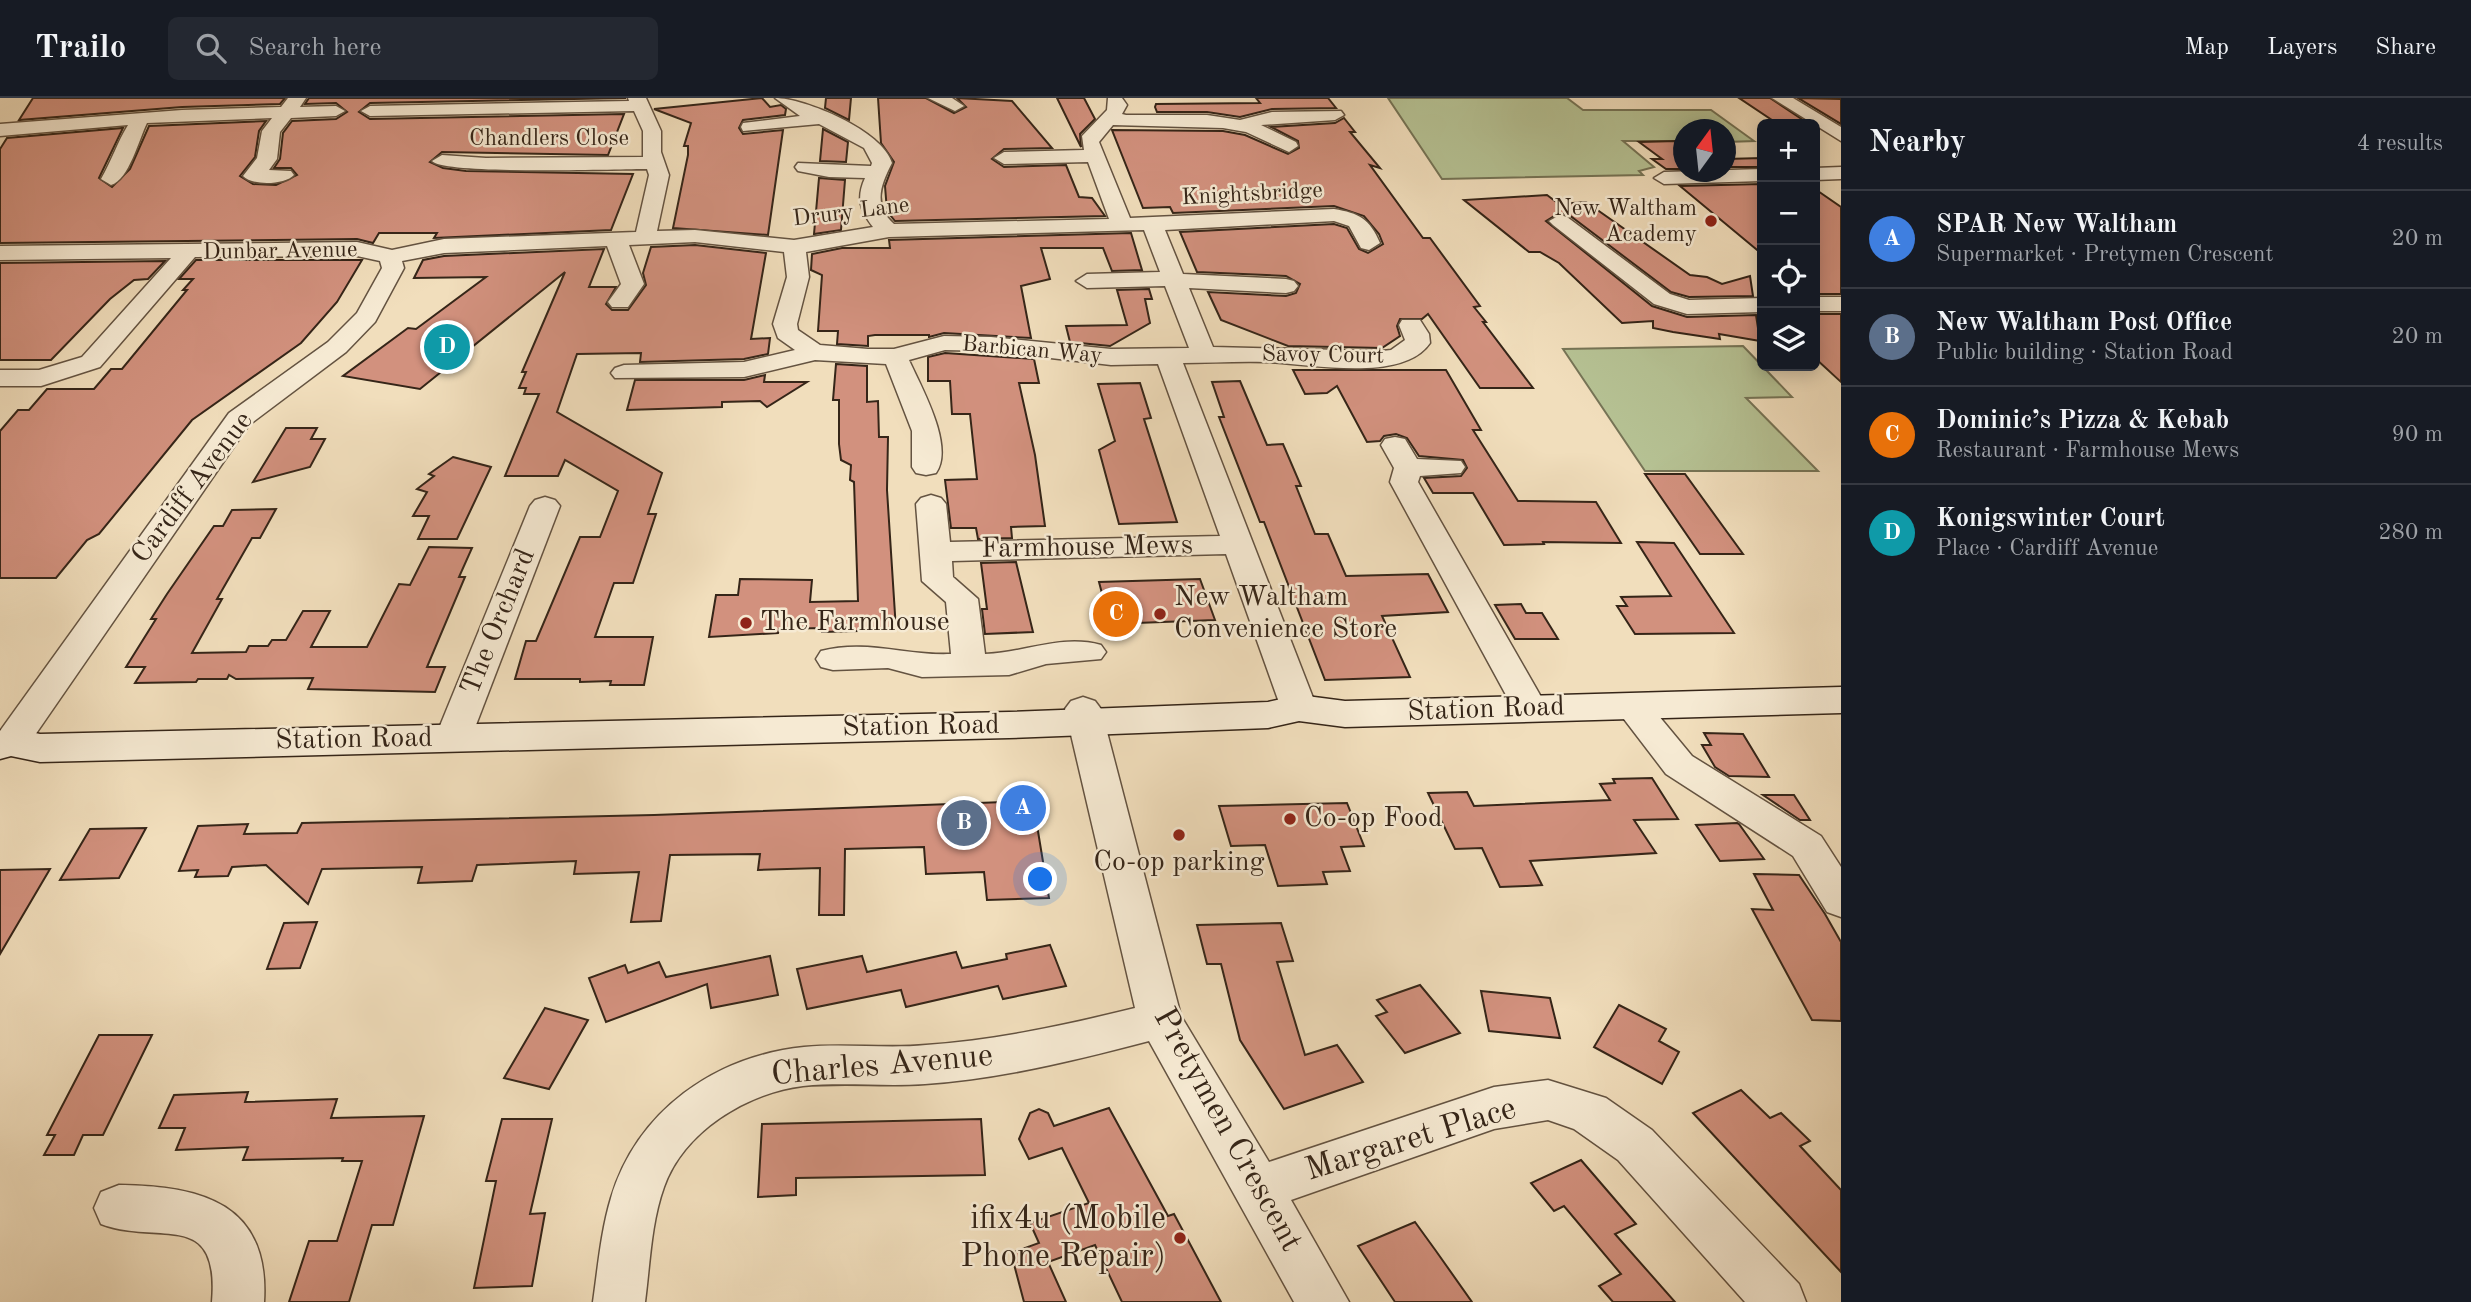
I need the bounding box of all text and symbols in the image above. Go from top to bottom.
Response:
search box [168,17,658,80]
icon: search [192,29,230,67]
text: Trailo [35,32,126,65]
text: Search here [248,35,381,61]
text: Map [2185,36,2229,60]
text: Layers [2267,36,2337,60]
text: Share [2375,36,2436,60]
north arrow [1673,119,1736,182]
map controls [1757,119,1820,371]
button: + [1757,119,1820,182]
street label: Chandlers Close [469,127,629,150]
text: Nearby [1869,128,1966,158]
text: 4 results [2357,132,2443,155]
street label: Knightsbridge [1181,179,1323,209]
button: − [1757,182,1820,245]
street label: Drury Lane [791,193,911,231]
place label: New Waltham Academy [1554,197,1697,246]
text: SPAR New Waltham [1936,212,2177,238]
marker: New Waltham Academy [1703,213,1719,229]
text: A [1883,227,1901,250]
text: 20 m [2392,227,2443,250]
street label: Dunbar Avenue [202,238,358,264]
text: Supermarket · Pretymen Crescent [1936,243,2274,266]
button: locate [1757,245,1820,308]
button: layers [1757,308,1820,371]
text: New Waltham Post Office [1936,310,2232,336]
pin: D [424,321,470,373]
text: B [1884,325,1900,348]
text: 20 m [2392,325,2443,348]
street label: Barbican Way [961,332,1103,368]
text: Public building · Station Road [1936,341,2233,364]
street label: Savoy Court [1262,342,1384,368]
street label: Cardiff Avenue [127,407,259,569]
text: Dominic’s Pizza & Kebab [1936,408,2229,434]
text: C [1884,423,1900,446]
text: 90 m [2392,423,2443,446]
text: Restaurant · Farmhouse Mews [1936,439,2239,462]
text: Konigswinter Court [1936,506,2165,532]
text: D [1883,521,1901,544]
text: 280 m [2378,521,2443,544]
street label: Farmhouse Mews [981,532,1193,564]
text: Place · Cardiff Avenue [1936,537,2158,560]
street label: The Orchard [457,545,541,699]
place label: New Waltham Convenience Store [1174,584,1397,644]
pin: C [1093,588,1139,640]
marker: New Waltham Convenience Store [1152,606,1168,622]
place label: The Farmhouse [760,609,950,637]
marker: The Farmhouse [738,615,754,631]
street label: Station Road [1407,693,1565,727]
street label: Station Road [842,712,1000,742]
street label: Station Road [275,725,433,755]
pin: A [1000,782,1046,834]
pin: B [941,797,987,849]
place label: Co-op Food [1304,805,1443,833]
marker: Co-op Food [1282,811,1298,827]
marker: Co-op parking [1171,827,1187,843]
place label: Co-op parking [1093,849,1265,877]
your location [1023,862,1057,896]
street label: Pretymen Crescent [1146,1003,1308,1257]
street label: Charles Avenue [770,1040,994,1092]
street label: Margaret Place [1302,1092,1520,1188]
place label: ifix4u (Mobile Phone Repair) [960,1203,1166,1274]
marker: ifix4u (Mobile Phone Repair) [1172,1230,1188,1246]

